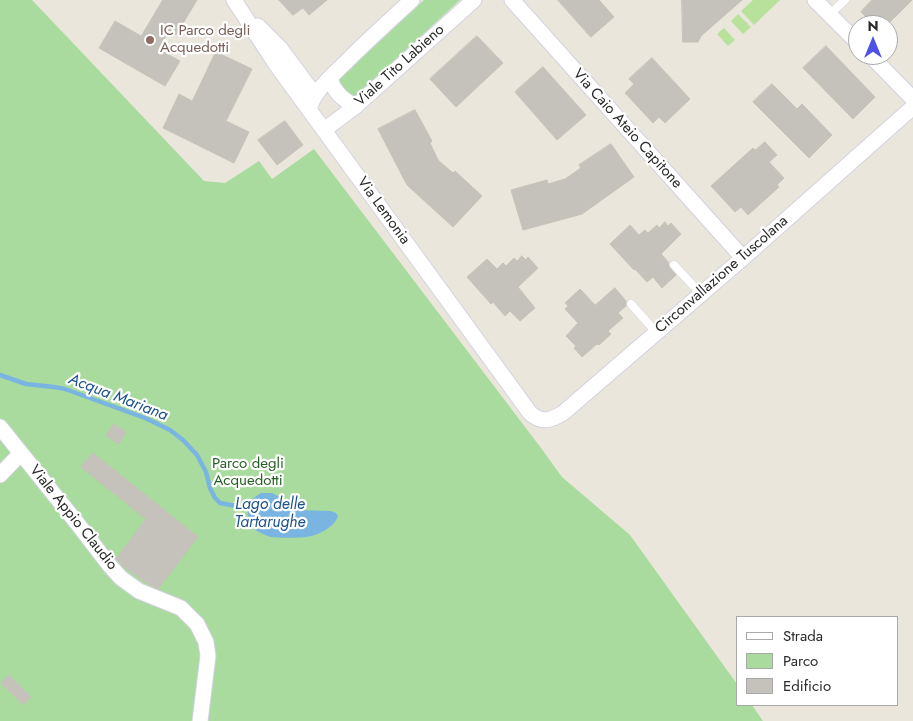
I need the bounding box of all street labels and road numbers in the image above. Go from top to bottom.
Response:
street label: Viale Tito Labieno [352,21,448,111]
street label: Via Caio Ateio Capitone [569,65,685,193]
street label: Via Lemonia [353,174,413,248]
street label: Circonvallazione Tuscolana [652,212,792,338]
street label: Viale Appio Claudio [25,462,121,574]

